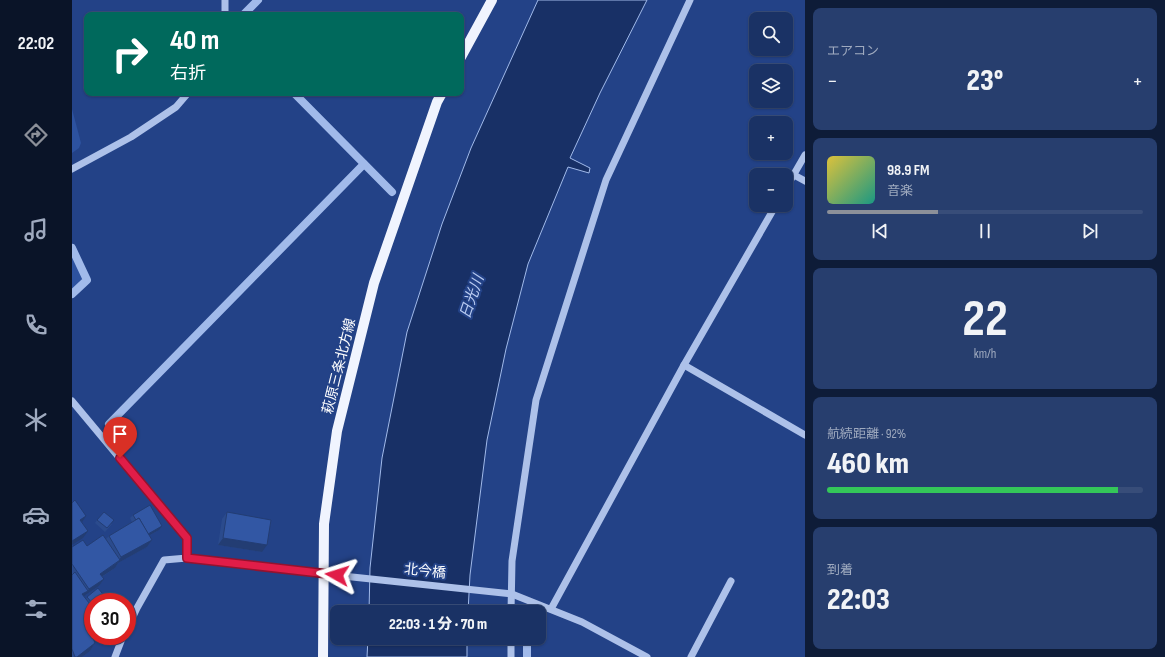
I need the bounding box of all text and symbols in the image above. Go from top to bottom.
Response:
map controls [749,12,793,212]
button: search [749,12,793,56]
text: 40 m [170,24,219,57]
icon: right [104,28,156,80]
text: 22:02 [18,33,54,54]
text: エアコン [827,43,879,59]
text: 右折 [170,63,206,84]
text: 23° [967,63,1003,99]
button: layers [749,64,793,108]
text: − [827,68,838,95]
text: + [1132,68,1143,95]
button: + [749,116,793,160]
icon: directions [22,121,50,149]
text: 98.9 FM [887,161,930,180]
button: − [749,168,793,212]
text: 音楽 [887,183,913,199]
icon: music [22,216,50,244]
icon: previous [869,220,891,242]
icon: pause [974,220,996,242]
icon: next [1079,220,1101,242]
water label: 日光川 [456,271,489,321]
text: 22 [962,288,1008,351]
icon: phone [22,311,50,339]
street label: 萩原三条北方線 [319,316,359,416]
text: km/h [974,346,996,362]
icon: climate [22,406,50,434]
pin [103,417,137,458]
icon: arrive [109,423,131,445]
text: 航続距離 · 92% [827,426,906,442]
text: 460 km [827,446,909,482]
icon: car [22,501,50,529]
position arrow [316,554,358,596]
street label: 北今橋 [403,560,447,582]
text: 到着 [827,562,853,578]
text: 22:03 [827,582,890,618]
speed limit sign: 30 [84,593,136,645]
icon: filters [22,595,50,623]
text: 22:03 · 1 分 · 70 m [389,615,487,634]

